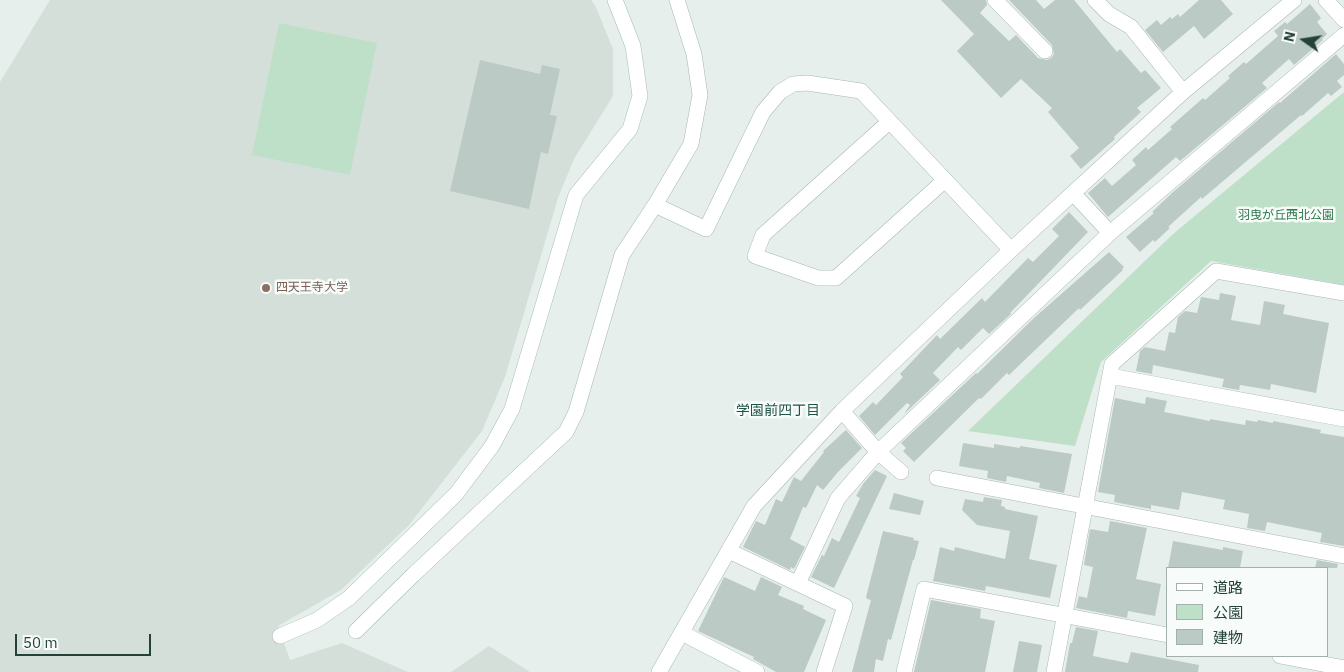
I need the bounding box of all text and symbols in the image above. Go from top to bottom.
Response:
north arrow [1279,15,1329,65]
text: N [1279,30,1299,44]
park label: 羽曳が丘西北公園 [1238,209,1334,223]
place label: 四天王寺大学 [276,281,348,295]
marker: 四天王寺大学 [260,282,272,294]
district label: 学園前四丁目 [736,403,820,419]
legend [1166,567,1329,657]
text: 道路 [1213,578,1243,597]
text: 公園 [1213,603,1243,622]
scale bar [18,624,154,656]
text: 建物 [1213,628,1243,647]
text: 50 m [23,633,58,652]

